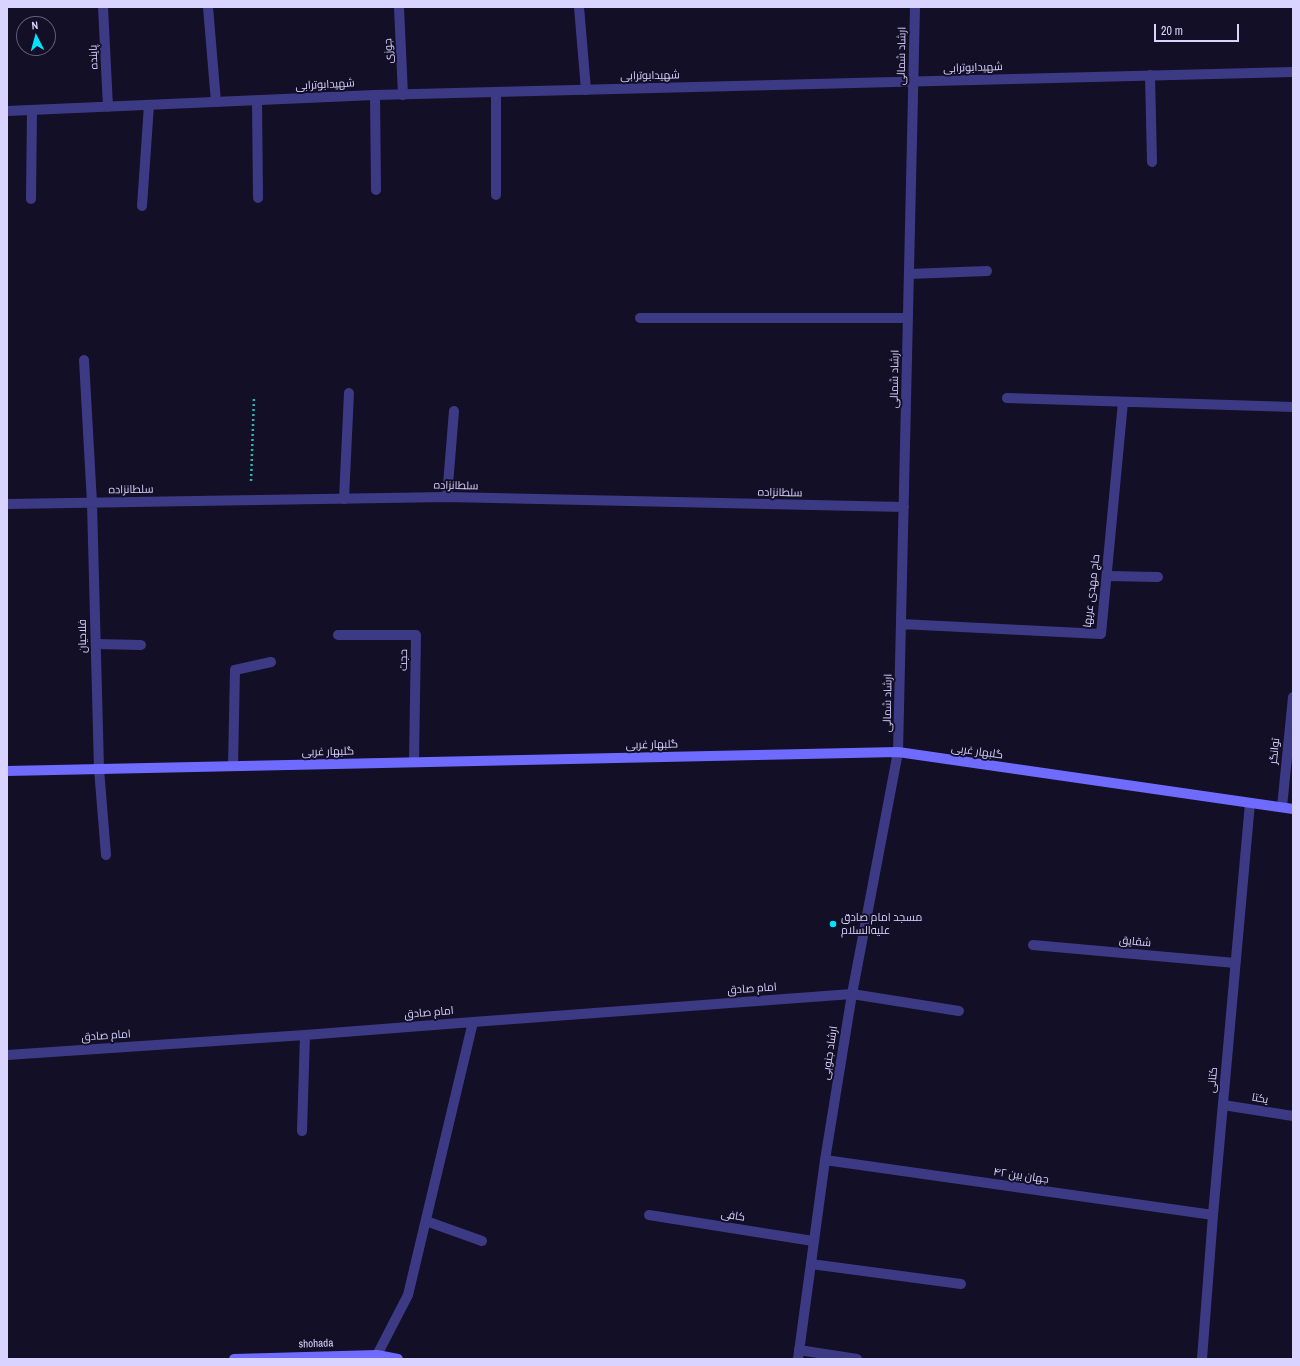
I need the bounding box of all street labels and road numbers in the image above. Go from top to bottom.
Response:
street label: ارشاد شمالی [895,27,909,85]
street label: جوزی [382,38,396,64]
street label: پاینده [87,44,101,70]
street label: شهیدابوترابی [943,60,1003,76]
street label: شهیدابوترابی [620,69,680,83]
street label: شهیدابوترابی [295,77,355,93]
street label: ارشاد شمالی [888,350,902,408]
street label: سلطانزاده [433,479,479,493]
street label: سلطانزاده [108,483,154,497]
street label: سلطانزاده [757,486,803,500]
street label: حاج مهدی عربها [1081,553,1103,629]
street label: فلاحیان [76,619,90,653]
street label: حجت [397,649,411,671]
street label: ارشاد شمالی [881,674,895,732]
street label: توانگر [1267,737,1283,765]
street label: گلبهار غربی [626,738,678,752]
street label: گلبهار غربی [950,742,1004,762]
street label: گلبهار غربی [302,745,354,759]
street label: شقایق [1118,934,1152,950]
street label: امام صادق [727,981,777,997]
street label: امام صادق [404,1004,454,1022]
street label: ارشاد جنوبی [819,1025,841,1081]
street label: امام صادق [81,1028,131,1044]
street label: کتانی [1205,1066,1221,1094]
street label: یکتا [1251,1091,1269,1107]
street label: جهان بین ۴۲ [992,1166,1050,1186]
street label: کافی [720,1208,746,1224]
street label: shohada [298,1337,334,1351]

